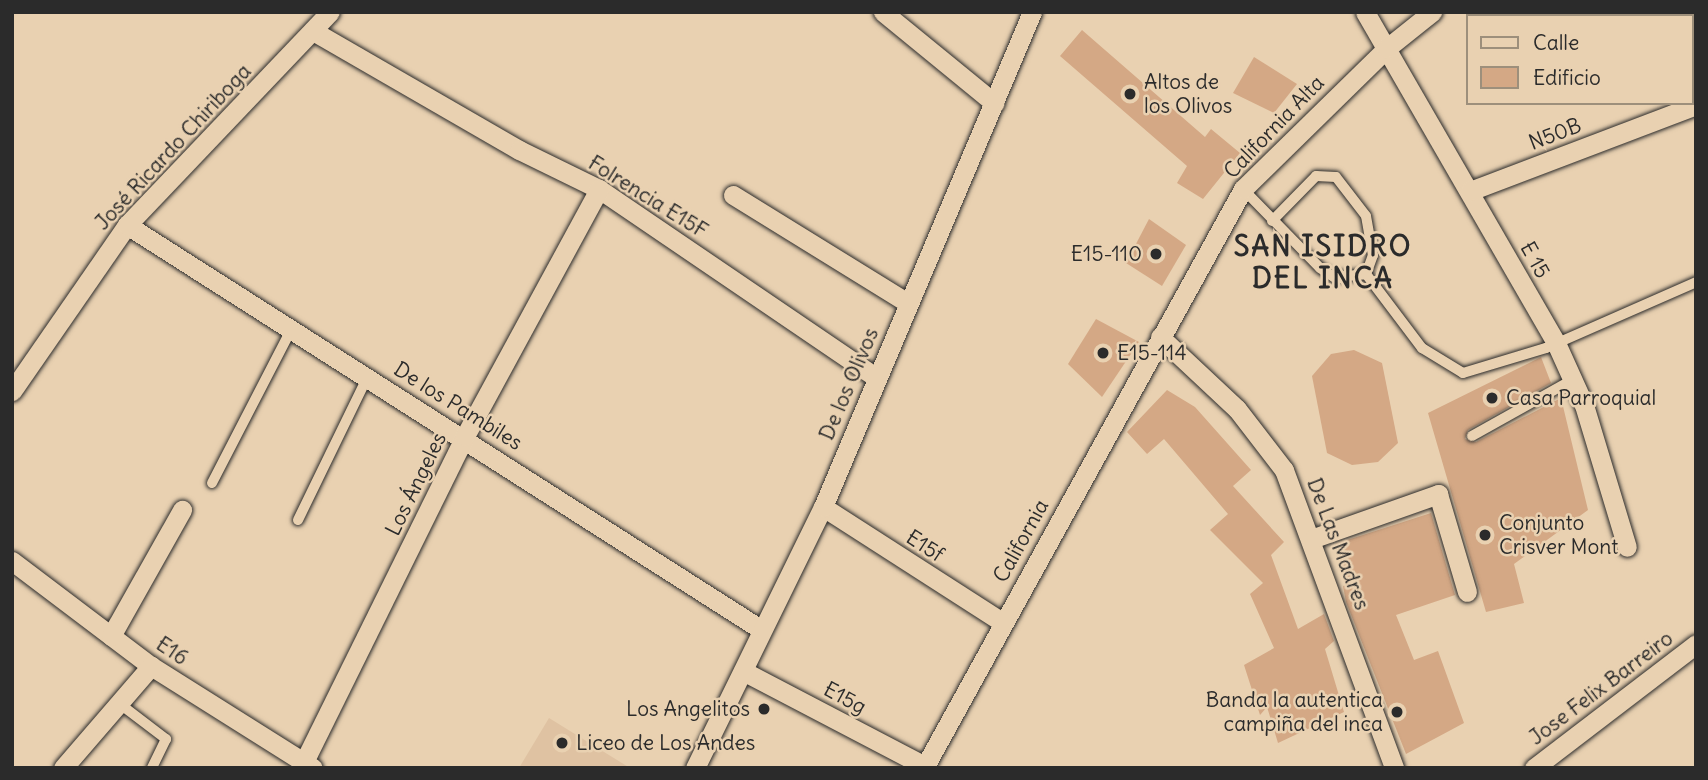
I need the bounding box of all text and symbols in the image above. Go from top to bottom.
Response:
legend [1466,14,1694,105]
text: Calle [1533,29,1579,56]
street label: José Ricardo Chiriboga [90,59,256,235]
text: Edificio [1533,64,1601,91]
place label: Altos de los Olivos [1144,69,1232,119]
street label: California Alta [1219,70,1329,184]
marker: Altos de los Olivos [1122,86,1138,102]
street label: N50B [1525,113,1585,155]
street label: Folrencia E15F [584,150,712,244]
district label: SAN ISIDRO DEL INCA [1235,229,1411,295]
street label: E 15 [1515,237,1555,283]
place label: E15-110 [1071,241,1142,267]
marker: E15-110 [1148,246,1164,262]
street label: De los Olivos [814,324,884,444]
place label: E15-114 [1117,340,1187,366]
marker: E15-114 [1095,345,1111,361]
street label: De los Pambiles [389,356,527,456]
place label: Casa Parroquial [1506,385,1656,411]
marker: Casa Parroquial [1484,390,1500,406]
street label: Los Ángeles [380,428,452,540]
street label: De Las Madres [1301,475,1375,613]
street label: California [988,495,1054,587]
place label: Conjunto Crisver Mont [1499,510,1618,560]
street label: E15f [902,525,948,567]
marker: Conjunto Crisver Mont [1477,527,1493,543]
street label: Jose Felix Barreiro [1524,626,1678,750]
street label: E16 [151,631,193,671]
street label: E15g [819,676,871,720]
place label: Banda la autentica campiña del inca [1205,687,1383,737]
place label: Los Angelitos [626,696,750,722]
marker: Los Angelitos [756,701,772,717]
marker: Banda la autentica campiña del inca [1389,704,1405,720]
place label: Liceo de Los Andes [576,730,755,756]
marker: Liceo de Los Andes [554,735,570,751]

